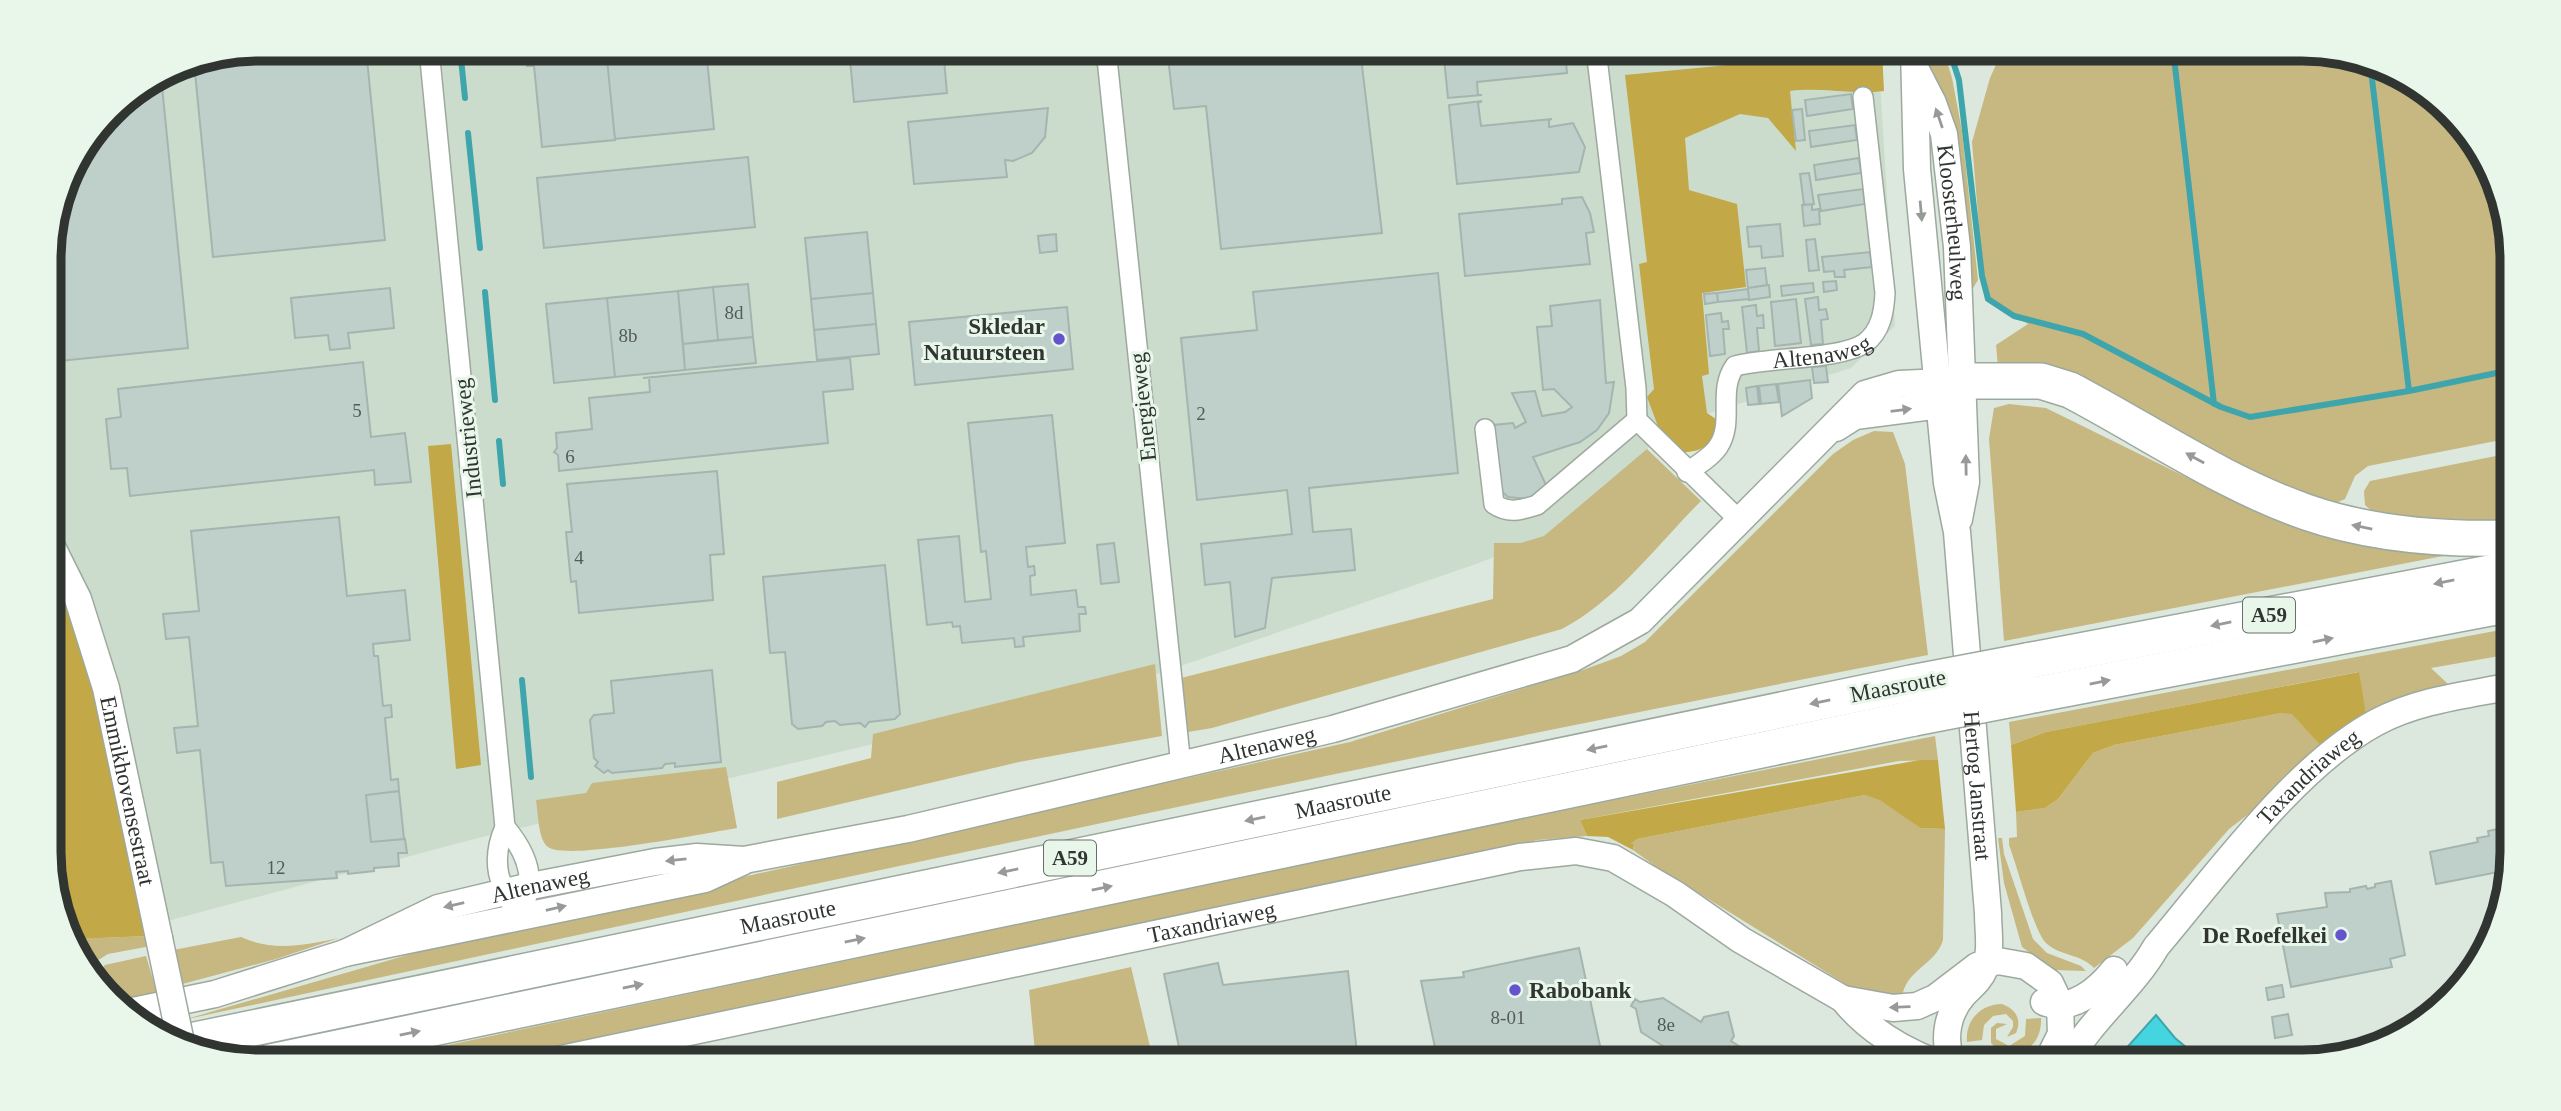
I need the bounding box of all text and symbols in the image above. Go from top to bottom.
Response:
one-way arrow [1933,108,1944,129]
street label: Kloosterheulweg [1933,143,1972,302]
one-way arrow [1916,200,1927,222]
house number: 8d [725,302,744,323]
place label: Skledar Natuursteen [924,314,1045,365]
house number: 8b [619,325,638,346]
street label: Altenaweg [1771,330,1876,373]
marker: Skledar Natuursteen [1051,331,1067,347]
street label: Energieweg [1125,351,1161,463]
street label: Industrieweg [449,376,487,499]
house number: 5 [352,400,362,421]
house number: 2 [1196,403,1206,424]
one-way arrow [1890,404,1912,415]
house number: 6 [565,446,575,467]
one-way arrow [2185,452,2204,464]
one-way arrow [1960,454,1972,476]
one-way arrow [2351,521,2373,532]
house number: 4 [574,547,584,568]
one-way arrow [2433,577,2455,588]
road number: A59 [2243,598,2295,632]
one-way arrow [2210,619,2232,630]
one-way arrow [2312,634,2334,645]
street label: Maasroute [1848,664,1948,708]
one-way arrow [2089,676,2111,687]
street label: Emmikhovensestraat [96,694,160,888]
one-way arrow [1809,696,1831,707]
street label: Hertog Janstraat [1959,710,1996,862]
street label: Altenaweg [1215,721,1319,768]
street label: Taxandriaweg [2252,723,2365,830]
one-way arrow [1586,743,1608,754]
street label: Maasroute [1293,779,1393,823]
one-way arrow [1244,814,1266,825]
road number: A59 [1044,840,1096,876]
one-way arrow [665,854,687,865]
house number: 12 [267,857,286,878]
street label: Altenaweg [488,862,592,908]
one-way arrow [997,865,1019,876]
one-way arrow [1091,882,1113,893]
street label: Maasroute [738,895,838,939]
street label: Taxandriaweg [1145,896,1278,948]
one-way arrow [443,900,465,911]
one-way arrow [545,902,567,913]
place label: De Roefelkei [2202,923,2328,948]
marker: De Roefelkei [2333,927,2349,943]
one-way arrow [844,934,866,945]
place label: Rabobank [1529,978,1631,1003]
one-way arrow [622,981,644,992]
marker: Rabobank [1507,982,1523,998]
one-way arrow [1889,1002,1911,1013]
house number: 8-01 [1491,1007,1525,1028]
house number: 8e [1657,1014,1675,1035]
one-way arrow [399,1027,421,1038]

